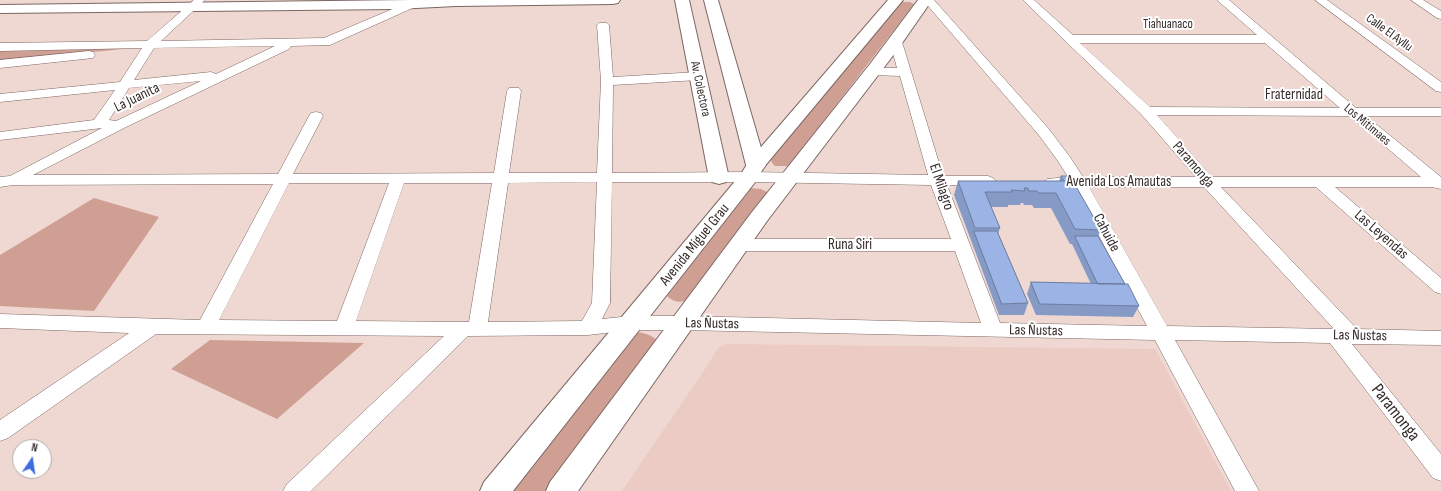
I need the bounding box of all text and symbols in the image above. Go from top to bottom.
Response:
street label: Calle El Ayllu [1363,11,1415,55]
street label: Tiahuanaco [1143,17,1193,33]
street label: Av. Colectora [687,60,713,118]
street label: La Juanita [111,79,163,117]
street label: Fraternidad [1265,86,1323,104]
street label: Los Mitimaes [1340,101,1394,149]
street label: Paramonga [1168,138,1218,192]
street label: El Milagro [925,161,957,213]
street label: Avenida Los Amautas [1067,173,1171,191]
street label: Avenida Miguel Grau [656,200,734,290]
street label: Las Leyendas [1350,207,1412,263]
street label: Cahuide [1089,211,1123,255]
street label: Runa Siri [828,236,872,254]
street label: Las Ñustas [685,315,739,333]
street label: Las Ñustas [1009,322,1063,340]
street label: Las Ñustas [1333,327,1387,345]
street label: Paramonga [1366,380,1424,446]
north arrow [12,439,52,479]
text: N [30,441,39,455]

